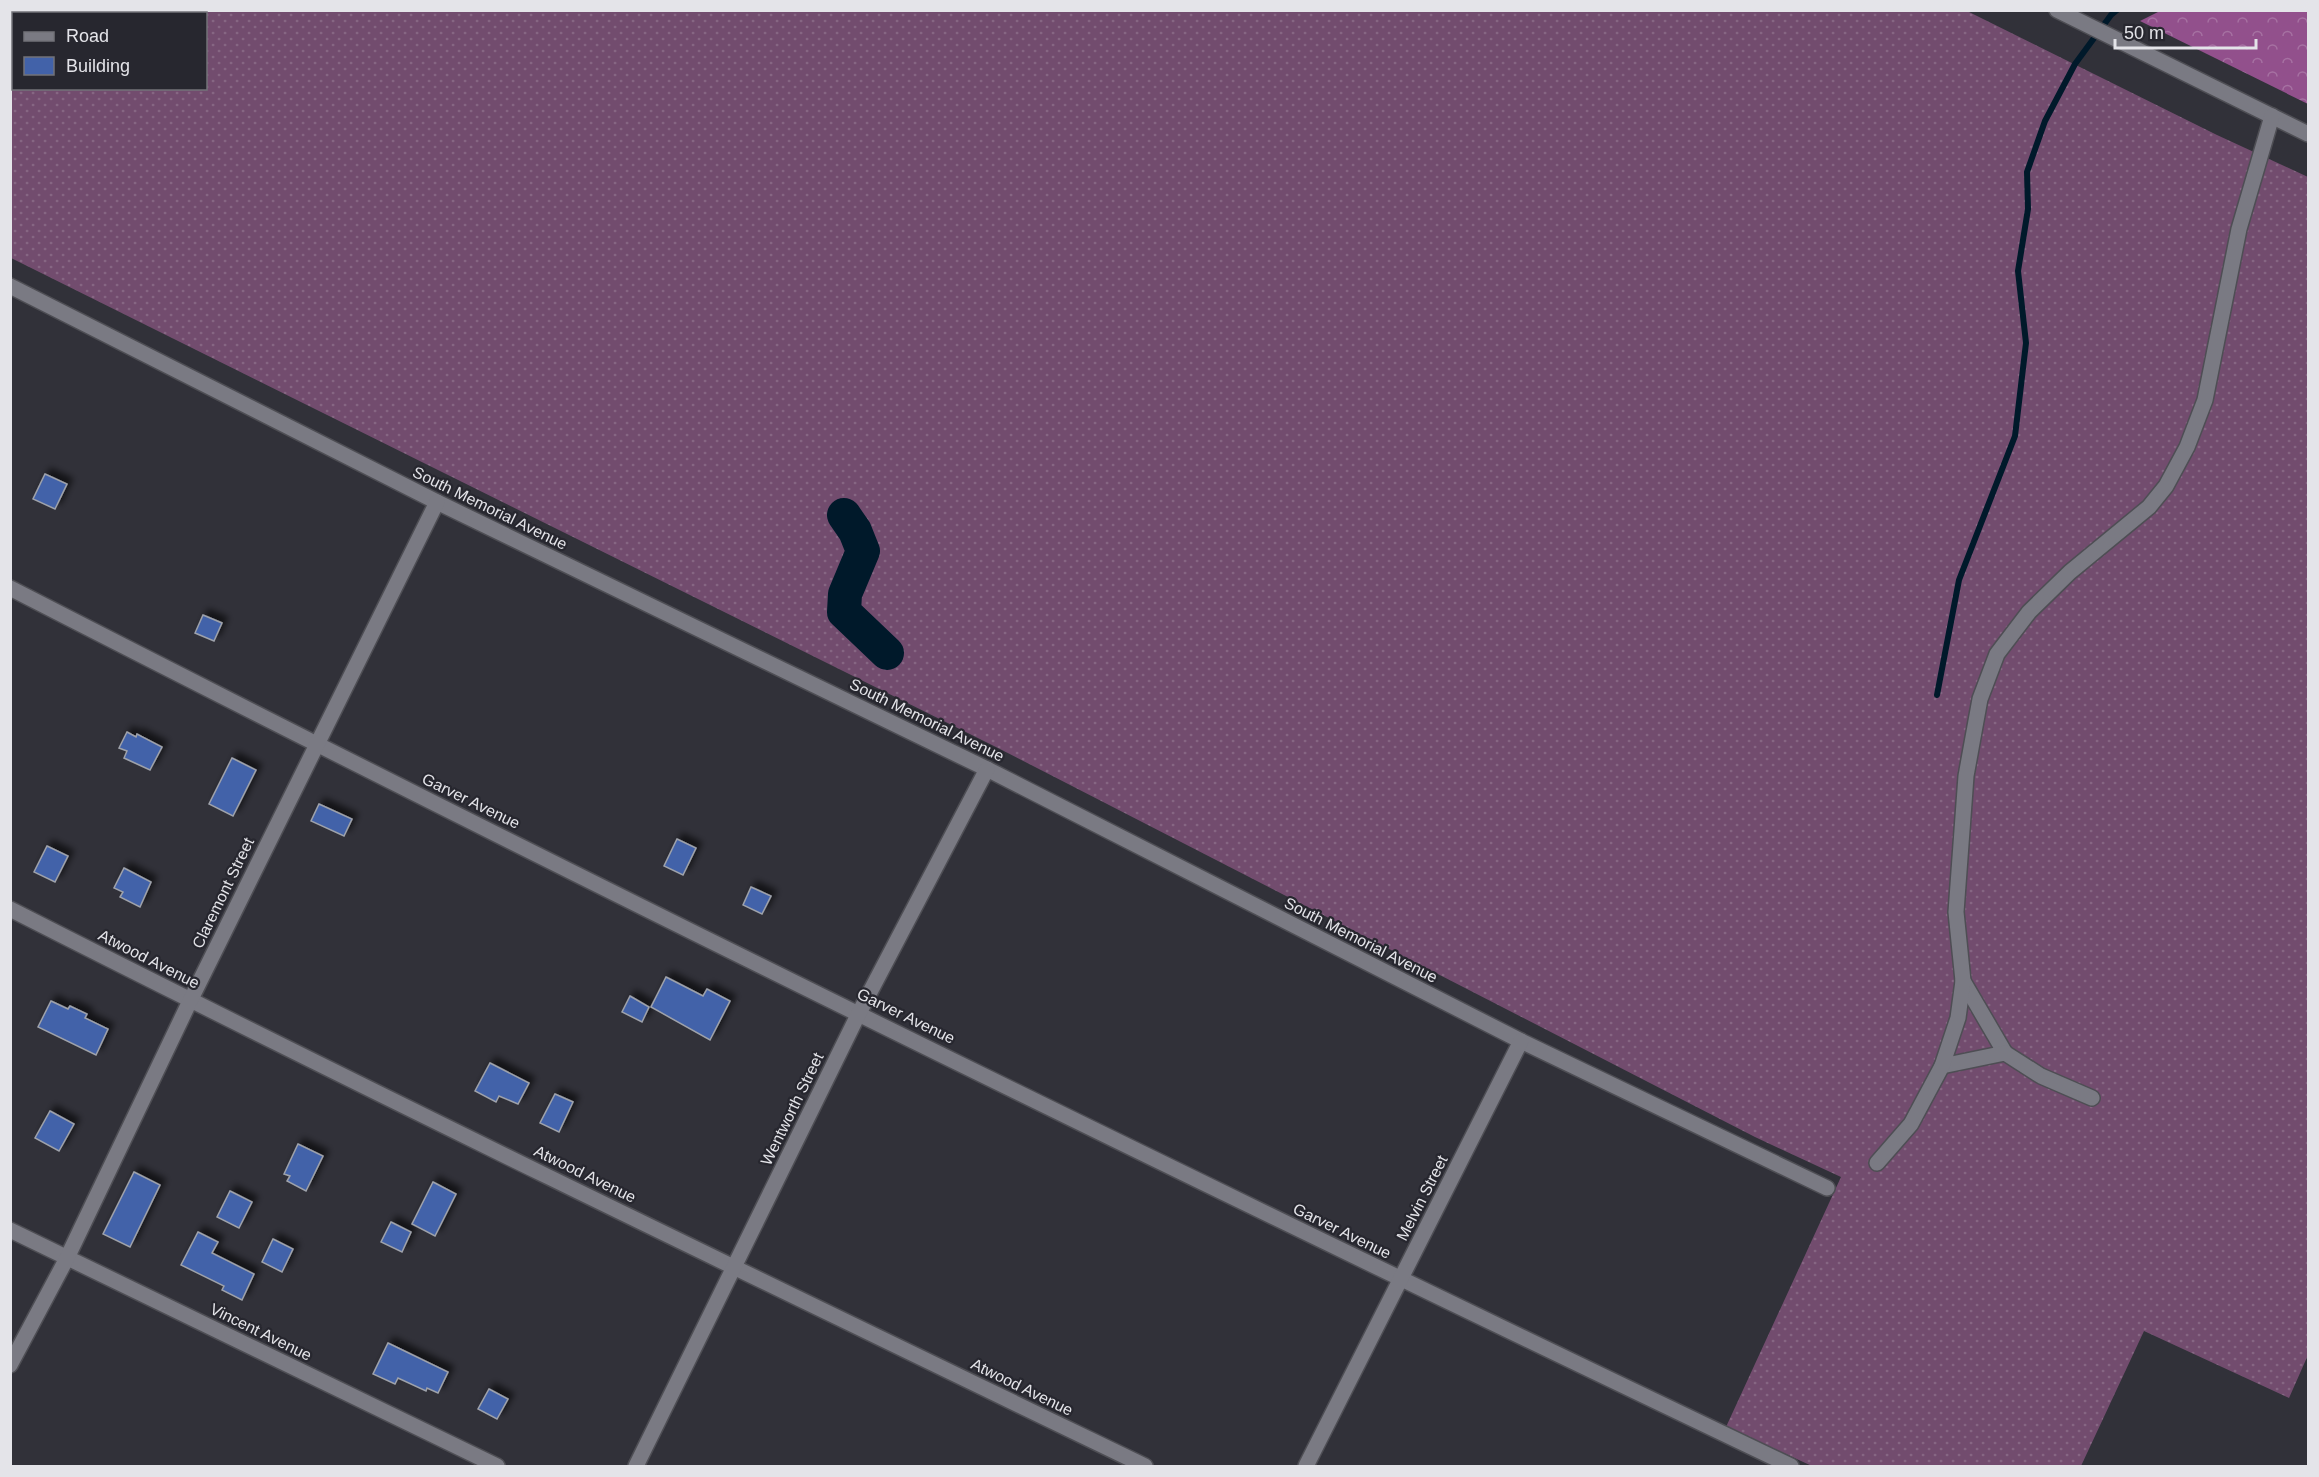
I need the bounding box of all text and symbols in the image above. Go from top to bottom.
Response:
legend [12,12,207,90]
scale bar [2115,12,2256,50]
text: 50 m [2124,23,2164,43]
text: Road [66,26,109,46]
text: Building [66,56,130,76]
street label: South Memorial Avenue [410,463,570,553]
street label: South Memorial Avenue [847,675,1007,765]
street label: Garver Avenue [419,770,523,832]
street label: Claremont Street [189,834,257,951]
street label: South Memorial Avenue [1282,894,1440,986]
street label: Atwood Avenue [96,926,202,992]
street label: Garver Avenue [854,985,958,1047]
street label: Wentworth Street [757,1049,827,1168]
street label: Atwood Avenue [531,1142,639,1206]
street label: Melvin Street [1393,1152,1451,1243]
street label: Garver Avenue [1290,1200,1394,1262]
street label: Vincent Avenue [208,1300,315,1364]
street label: Atwood Avenue [968,1355,1076,1419]

